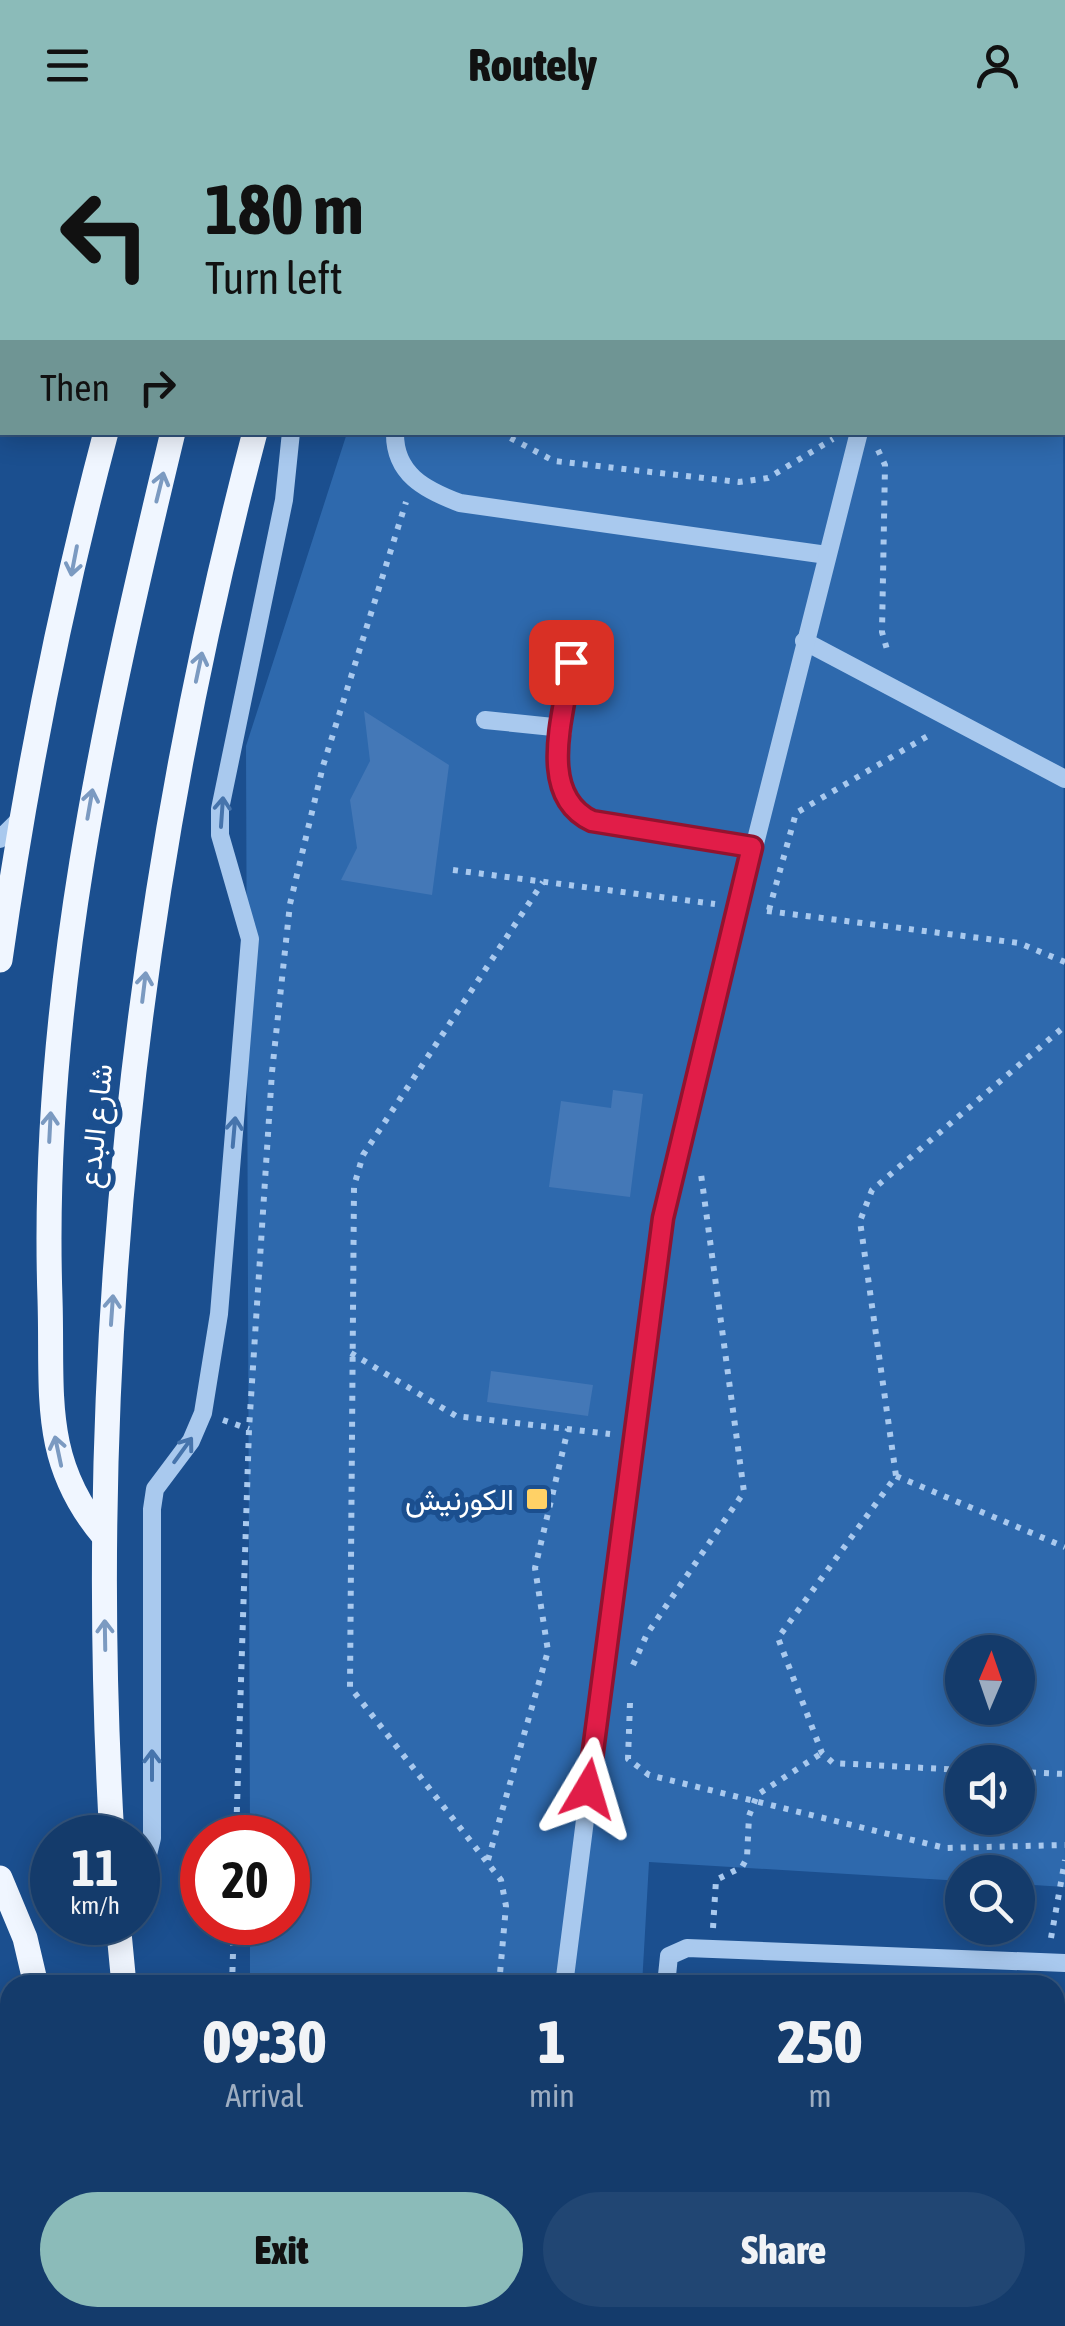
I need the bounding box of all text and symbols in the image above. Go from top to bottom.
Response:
icon: menu [40,38,95,93]
icon: person [970,38,1025,93]
text: Routely [468,39,597,91]
text: 180 m [205,169,364,249]
icon: left [40,170,170,300]
text: Turn left [205,252,343,304]
icon: right [130,360,185,415]
text: Then [40,366,110,409]
one-way arrow [151,472,170,503]
one-way arrow [63,544,82,576]
pin [529,620,614,705]
icon: arrive [544,635,599,690]
one-way arrow [190,652,209,684]
one-way arrow [81,789,100,821]
one-way arrow [212,796,231,828]
one-way arrow [135,971,154,1004]
street label: شارع البدع [72,1062,122,1190]
one-way arrow [41,1111,60,1143]
one-way arrow [225,1116,244,1148]
one-way arrow [103,1295,122,1327]
one-way arrow [48,1436,66,1468]
one-way arrow [173,1436,194,1464]
place label: الكورنيش [405,1482,514,1518]
marker: الكورنيش [524,1486,550,1512]
one-way arrow [96,1620,114,1652]
north arrow [945,1635,1035,1725]
map controls [945,1635,1035,1945]
position arrow [536,1737,640,1841]
button: sound [945,1745,1035,1835]
one-way arrow [142,1750,162,1782]
speed limit sign: 20 [180,1815,310,1945]
text: 11 [71,1839,118,1897]
button: search [945,1855,1035,1945]
text: km/h [70,1891,120,1919]
text: 09:30 [203,2007,326,2076]
text: 1 [538,2007,566,2076]
text: 250 [778,2007,862,2076]
text: Arrival [225,2077,304,2114]
text: min [529,2077,575,2114]
text: m [808,2077,831,2114]
button: Exit [40,2192,523,2307]
button: Share [543,2192,1025,2307]

